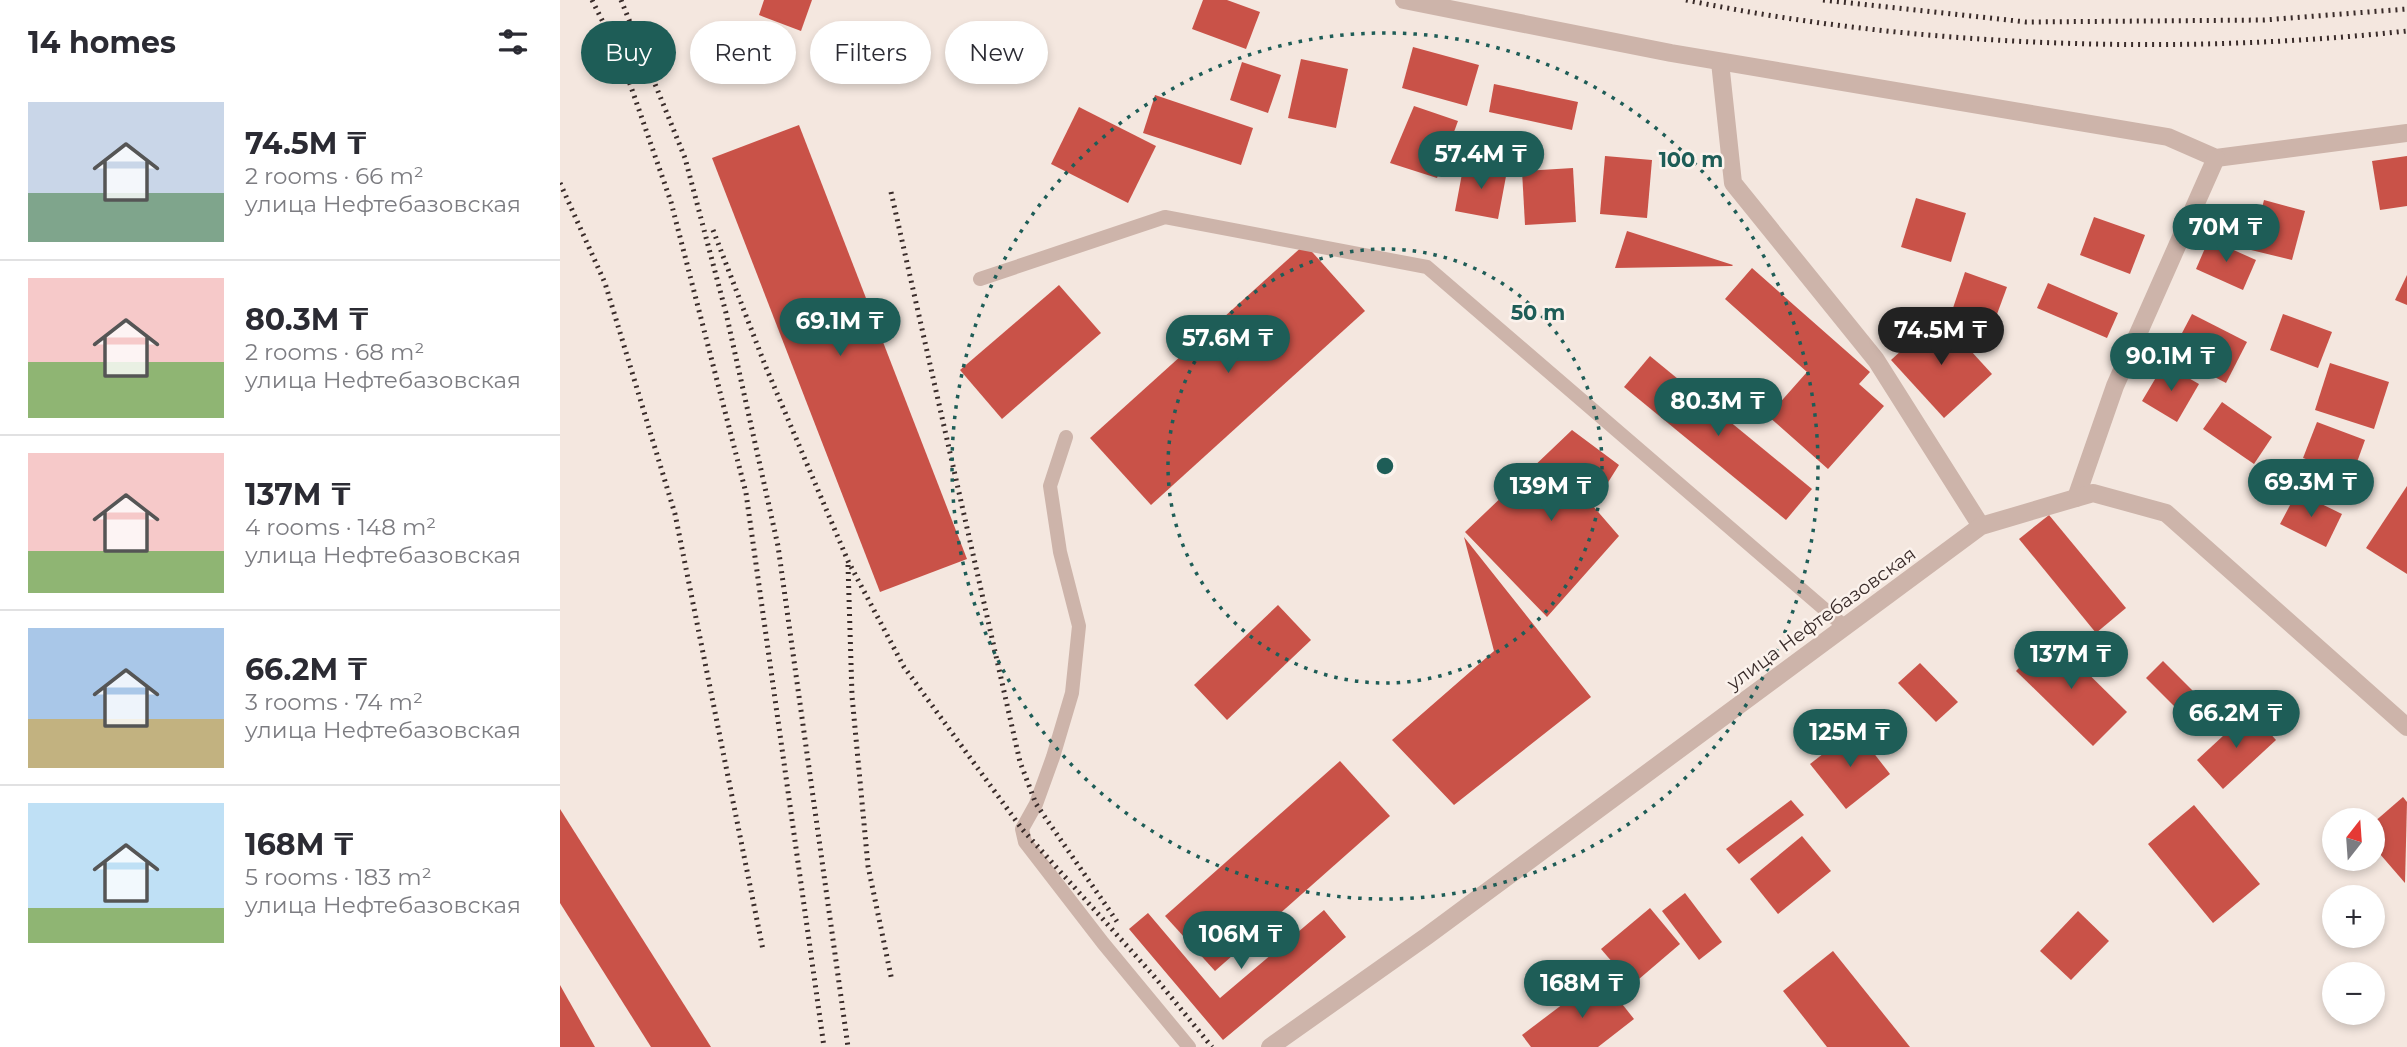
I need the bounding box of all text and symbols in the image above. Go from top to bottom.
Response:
chip: Buy [581,21,676,84]
chip: Rent [690,21,796,84]
chip: Filters [810,21,931,84]
chip: New [945,21,1048,84]
icon: filters [494,23,532,61]
text: 14 homes [28,24,176,61]
text: 74.5M ₸ [245,125,368,162]
icon: home [84,130,168,214]
pin: 57.4M ₸ [1416,132,1546,191]
text: 57.4M ₸ [1434,140,1528,168]
text: 100 m [1659,147,1723,172]
text: 2 rooms · 66 m² [245,162,424,190]
text: улица Нефтебазовская [245,190,521,218]
pin: 70M ₸ [2177,204,2275,264]
text: 70M ₸ [2189,213,2263,241]
pin: 69.1M ₸ [775,298,905,358]
text: 50 m [1511,300,1565,325]
text: 80.3M ₸ [245,301,370,338]
icon: home [84,306,168,390]
text: 69.1M ₸ [796,307,884,335]
pin: 74.5M ₸ [1876,308,2006,367]
pin: 57.6M ₸ [1163,316,1293,375]
text: 74.5M ₸ [1894,316,1988,344]
text: 57.6M ₸ [1182,324,1274,352]
pin: 90.1M ₸ [2106,334,2236,393]
text: 2 rooms · 68 m² [245,338,424,366]
text: 90.1M ₸ [2126,342,2216,370]
text: улица Нефтебазовская [245,366,521,394]
pin: 80.3M ₸ [1653,378,1783,438]
text: 80.3M ₸ [1670,387,1766,415]
centre of rings [1373,454,1397,478]
pin: 69.3M ₸ [2246,460,2376,519]
pin: 139M ₸ [1494,463,1608,523]
text: 69.3M ₸ [2264,468,2358,496]
text: 139M ₸ [1510,472,1592,500]
text: 137M ₸ [245,476,352,513]
icon: home [84,481,168,565]
text: 4 rooms · 148 m² [245,513,436,541]
text: улица Нефтебазовская [245,541,521,569]
street label: улица Нефтебазовская [1722,542,1920,695]
pin: 137M ₸ [2014,632,2128,691]
text: 137M ₸ [2030,640,2112,668]
text: 66.2M ₸ [245,651,368,688]
icon: home [84,656,168,740]
text: 3 rooms · 74 m² [245,688,423,716]
pin: 66.2M ₸ [2171,690,2301,750]
text: 66.2M ₸ [2189,699,2283,727]
pin: 125M ₸ [1793,710,1907,769]
text: улица Нефтебазовская [245,716,521,744]
text: 125M ₸ [1809,718,1891,746]
north arrow [2322,808,2385,872]
map controls [2322,808,2385,1025]
text: 168M ₸ [245,826,355,863]
icon: home [84,831,168,915]
text: 5 rooms · 183 m² [245,863,432,891]
button: + [2322,885,2385,948]
text: улица Нефтебазовская [245,891,521,919]
pin: 106M ₸ [1184,912,1298,971]
text: 106M ₸ [1199,920,1283,948]
pin: 168M ₸ [1525,960,1639,1020]
button: − [2322,962,2385,1025]
text: 168M ₸ [1540,969,1624,997]

